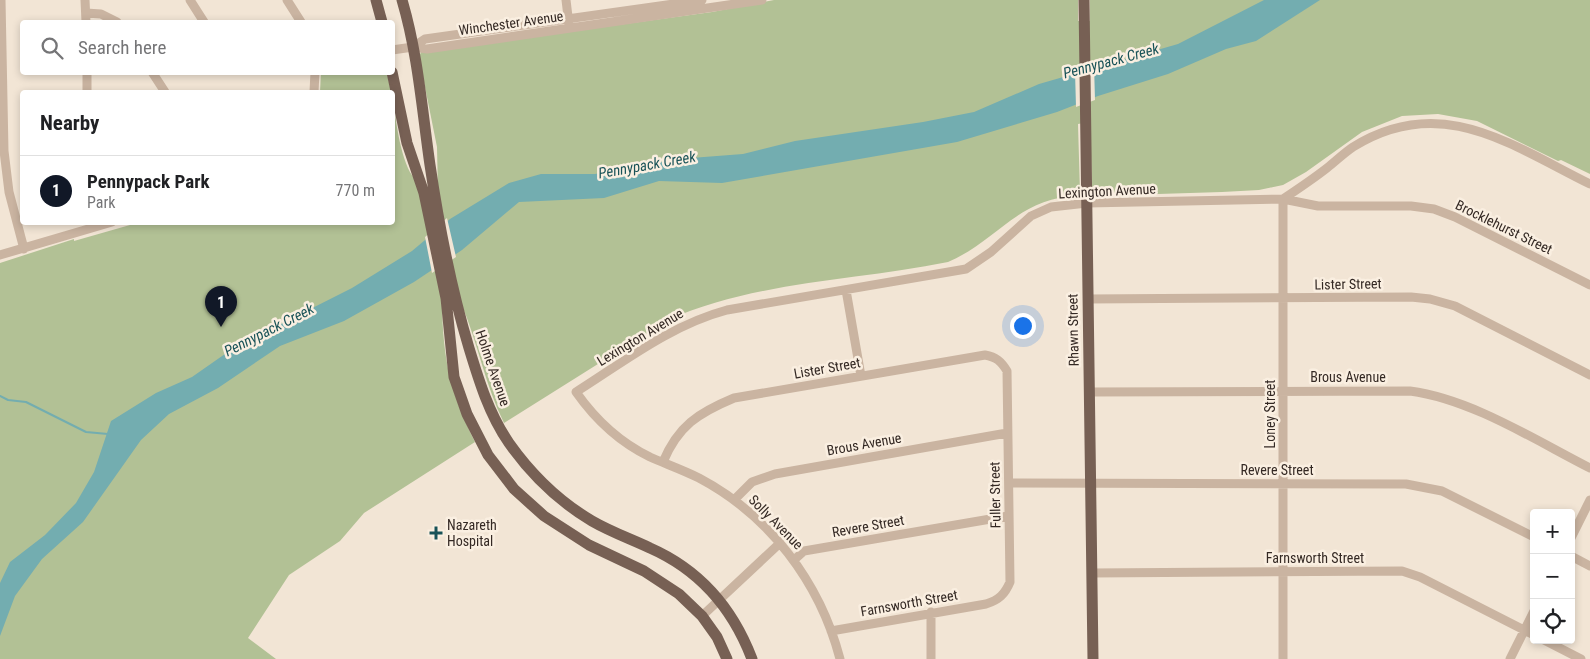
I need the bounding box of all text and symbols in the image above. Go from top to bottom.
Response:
street label: Winchester Avenue [458,8,565,38]
search box [20,20,395,75]
icon: search [38,34,66,62]
text: Search here [78,36,166,59]
water label: Pennypack Creek [1061,39,1161,82]
text: Nearby [40,111,99,135]
water label: Pennypack Creek [597,148,698,182]
text: Pennypack Park [87,170,210,193]
street label: Lexington Avenue [1058,180,1157,202]
text: 1 [52,181,60,200]
text: 770 m [336,181,375,200]
text: Park [87,193,116,212]
street label: Brocklehurst Street [1453,197,1555,257]
street label: Lister Street [1314,275,1382,293]
pin: 1 [205,286,237,327]
street label: Rhawn Street [1064,293,1082,367]
water label: Pennypack Creek [221,299,317,360]
street label: Lexington Avenue [594,305,686,369]
your location [1010,313,1036,339]
street label: Holme Avenue [472,328,514,409]
street label: Lister Street [792,354,862,382]
street label: Brous Avenue [1310,369,1386,385]
street label: Loney Street [1262,380,1278,448]
street label: Brous Avenue [825,429,903,458]
street label: Fuller Street [986,462,1004,528]
street label: Revere Street [1240,462,1314,478]
street label: Solly Avenue [746,492,807,553]
map controls [1530,509,1575,644]
button: + [1530,509,1575,554]
street label: Revere Street [831,512,905,540]
place label: Nazareth Hospital [447,517,497,549]
marker: Nazareth Hospital [429,526,443,540]
street label: Farnsworth Street [1266,550,1364,566]
button: − [1530,554,1575,599]
street label: Farnsworth Street [859,587,959,619]
button: locate [1530,599,1575,644]

